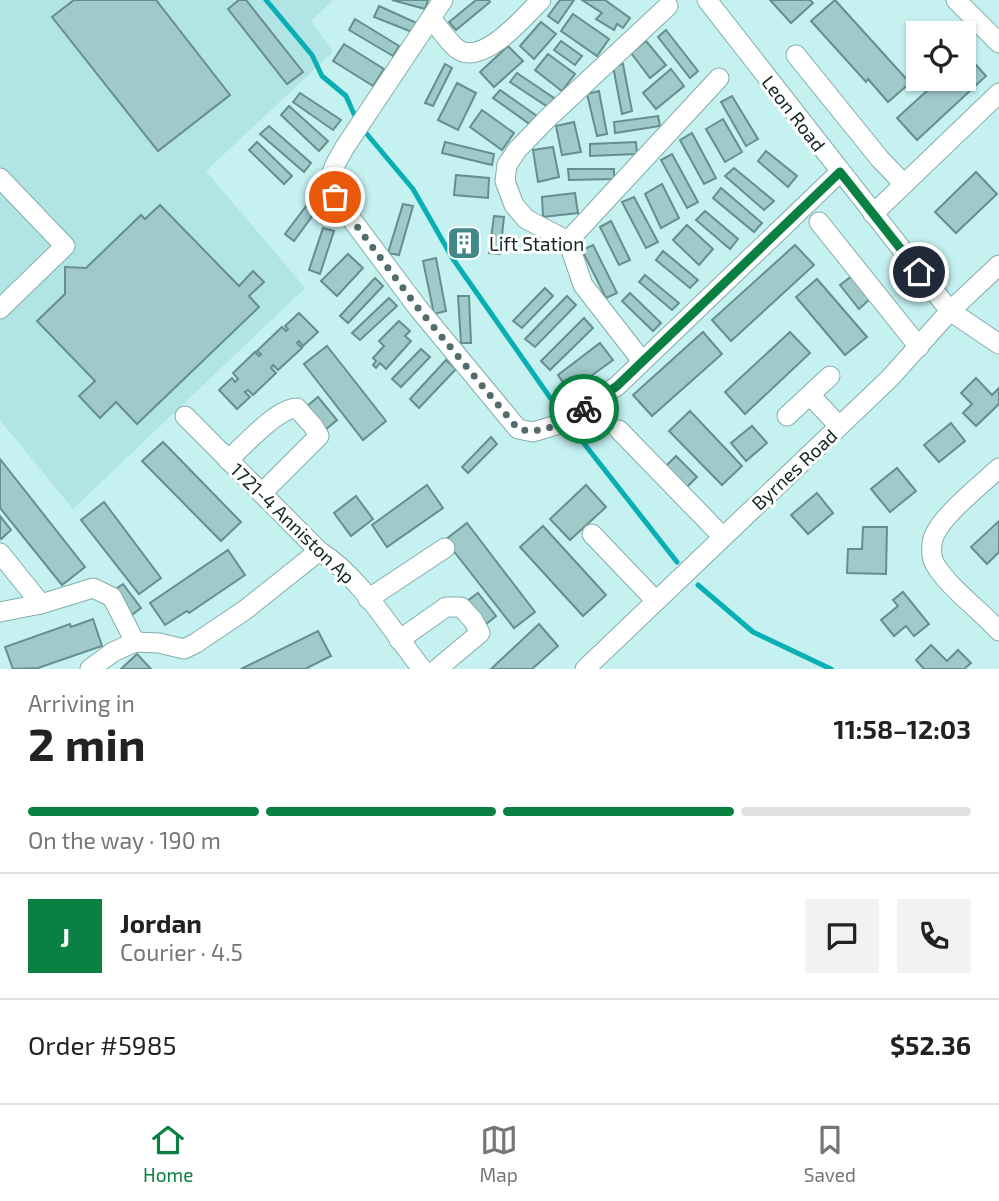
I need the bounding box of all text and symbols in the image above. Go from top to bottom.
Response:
map controls [906,21,976,91]
button: locate [906,21,976,91]
street label: Leon Road [757,71,831,155]
pin [305,167,365,227]
icon: bag [316,178,354,216]
building icon: Lift Station [445,224,483,262]
place label: Lift Station [489,232,584,255]
pin [889,242,949,302]
icon: home [900,253,938,291]
courier [549,374,619,444]
icon: bike [565,390,603,428]
street label: Byrnes Road [747,424,841,514]
street label: 1721-4 Anniston Ap [226,458,360,588]
text: Arriving in [28,689,135,717]
text: 11:58–12:03 [833,713,971,744]
text: 2 min [28,715,146,770]
text: On the way · 190 m [28,826,221,854]
button: chat [805,899,879,973]
button: phone [897,899,971,973]
text: Jordan [120,907,202,938]
text: J [60,921,70,952]
text: Courier · 4.5 [120,938,243,966]
text: Order #5985 [28,1029,176,1060]
text: $52.36 [890,1029,971,1060]
tab: Home [143,1121,193,1186]
tab: Map [480,1121,518,1186]
tab: Saved [804,1121,856,1186]

